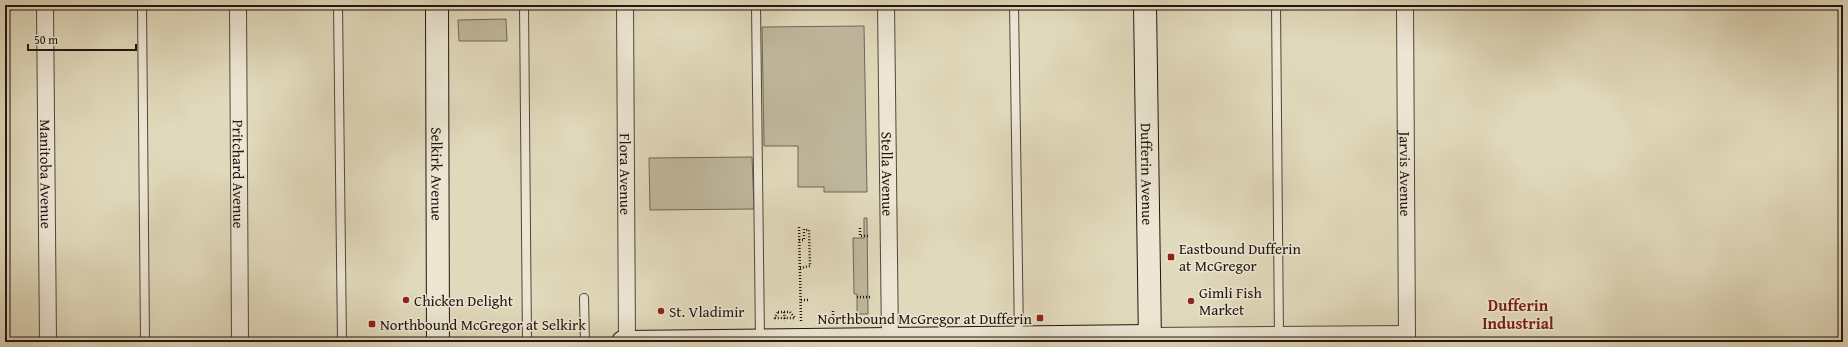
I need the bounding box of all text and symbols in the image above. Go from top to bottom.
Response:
scale bar [28,26,136,52]
text: 50 m [34,31,58,48]
street label: Manitoba Avenue [36,119,57,229]
street label: Pritchard Avenue [228,119,250,229]
street label: Dufferin Avenue [1136,123,1159,225]
street label: Selkirk Avenue [427,127,448,221]
street label: Jarvis Avenue [1395,129,1417,217]
street label: Stella Avenue [877,132,899,216]
street label: Flora Avenue [615,133,637,215]
place label: Eastbound Dufferin at McGregor [1179,238,1301,276]
marker: Eastbound Dufferin at McGregor [1166,252,1176,262]
place label: Gimli Fish Market [1199,282,1263,320]
place label: Chicken Delight [414,290,514,311]
district label: Dufferin Industrial [1482,293,1554,335]
marker: Chicken Delight [401,295,411,305]
marker: Gimli Fish Market [1186,296,1196,306]
place label: St. Vladimir [669,301,745,322]
marker: St. Vladimir [656,306,666,316]
place label: Northbound McGregor at Dufferin [818,308,1033,329]
marker: Northbound McGregor at Dufferin [1035,313,1045,323]
place label: Northbound McGregor at Selkirk [380,314,586,335]
marker: Northbound McGregor at Selkirk [367,319,377,329]

